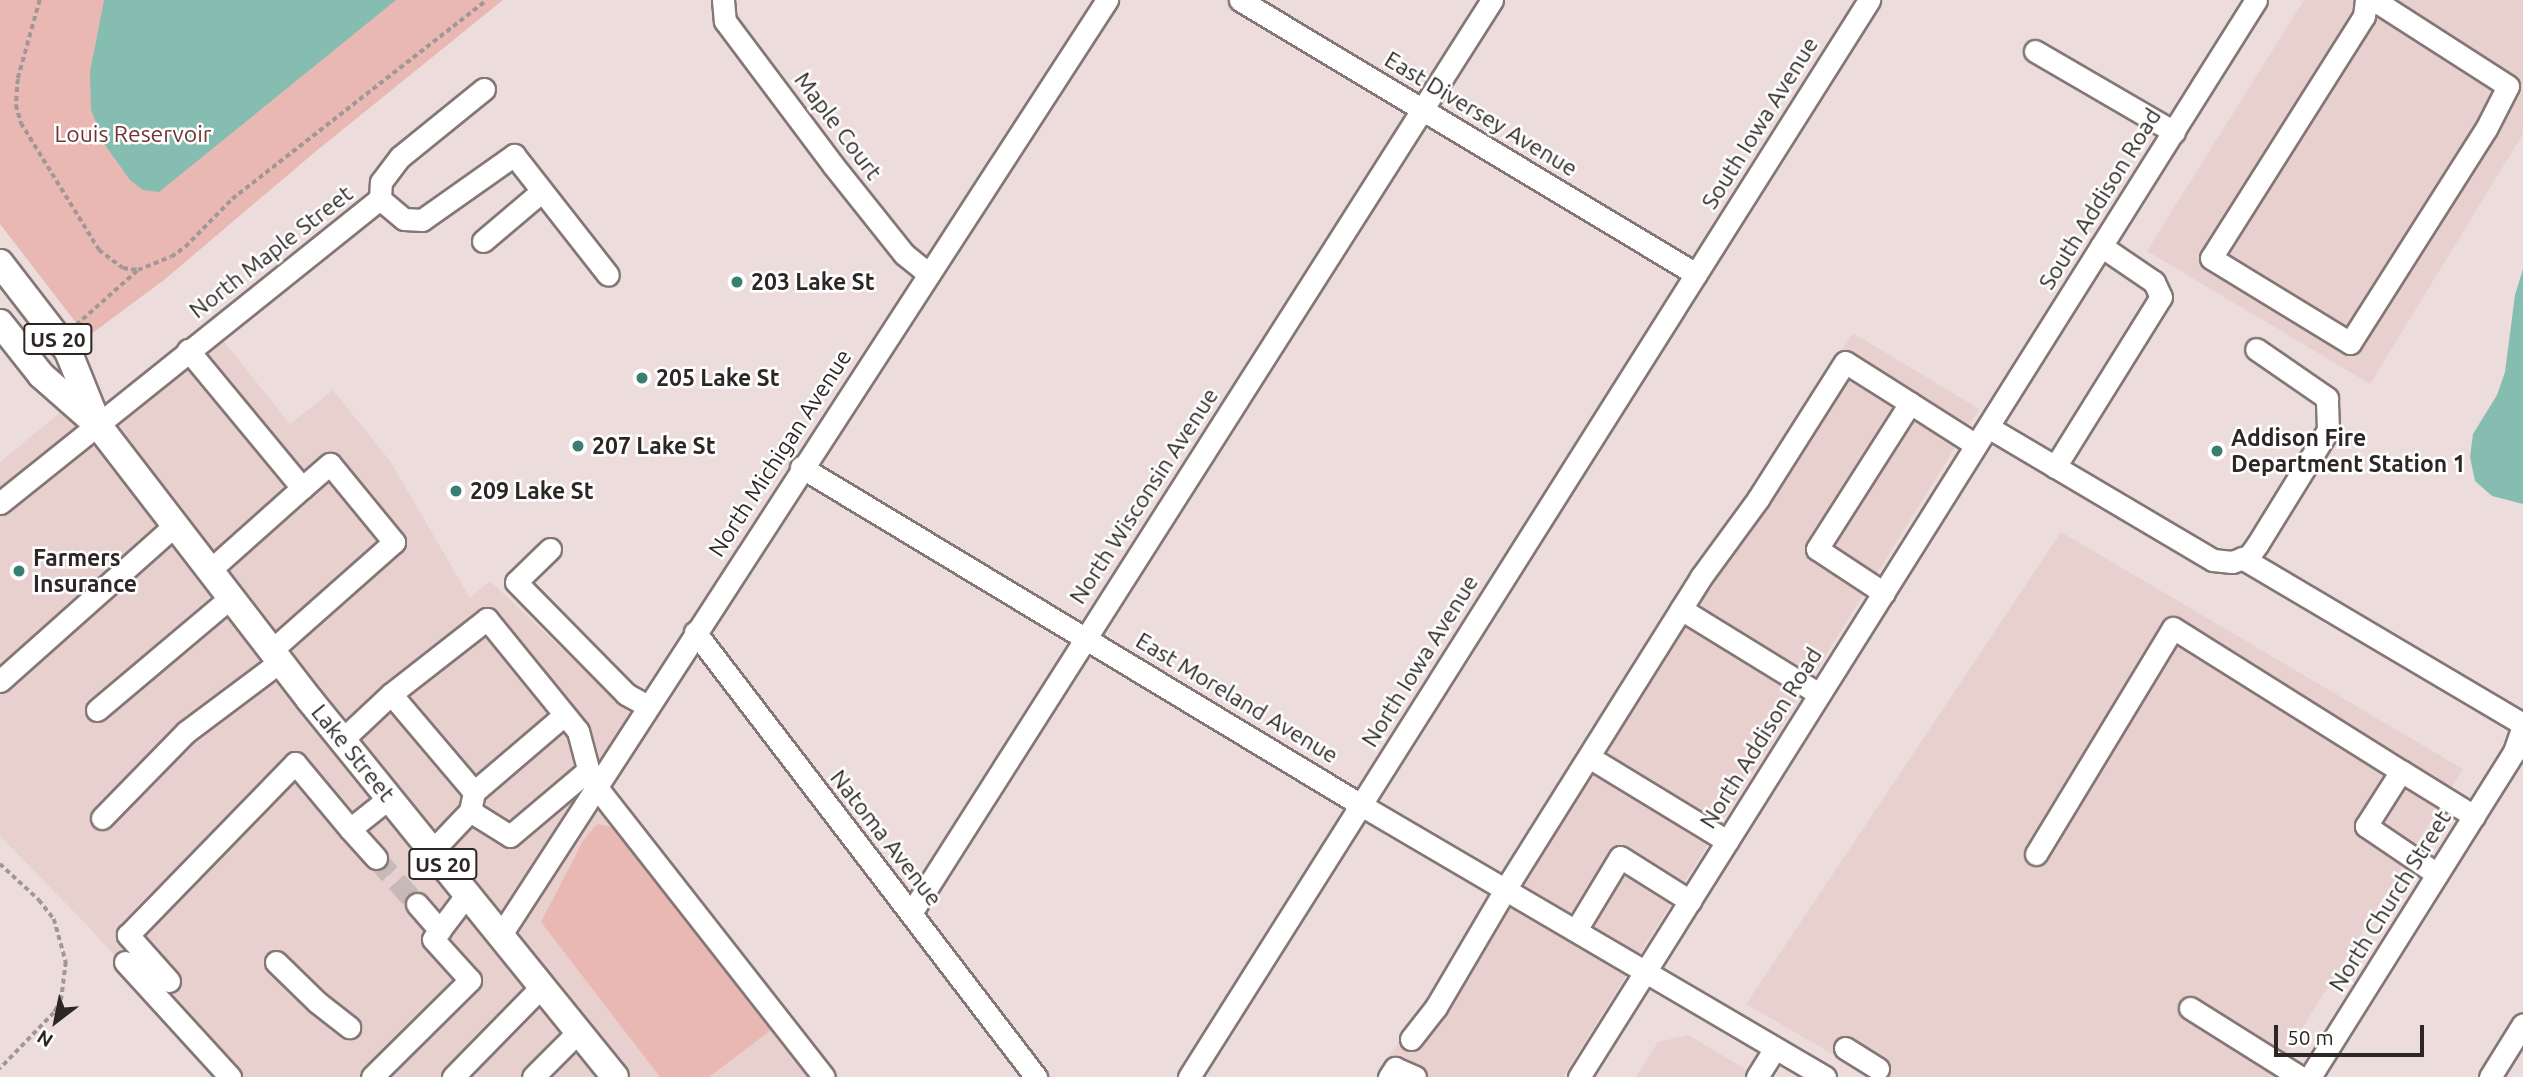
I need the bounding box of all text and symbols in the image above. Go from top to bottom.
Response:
street label: South Iowa Avenue [1696,32,1824,214]
street label: East Diversey Avenue [1380,46,1582,182]
street label: Maple Court [789,67,887,185]
street label: South Addison Road [2033,103,2167,295]
park label: Louis Reservoir [55,120,211,148]
street label: North Maple Street [184,180,358,324]
place label: 203 Lake St [751,268,875,296]
marker: 203 Lake St [729,274,745,290]
road number: US 20 [23,322,93,356]
street label: North Michigan Avenue [703,344,857,562]
place label: 205 Lake St [656,364,780,392]
marker: 205 Lake St [634,370,650,386]
street label: North Wisconsin Avenue [1064,383,1224,609]
place label: Addison Fire Department Station 1 [2231,424,2466,478]
place label: 207 Lake St [592,432,716,460]
marker: 207 Lake St [570,438,586,454]
marker: Addison Fire Department Station 1 [2209,443,2225,459]
place label: 209 Lake St [470,477,594,505]
marker: 209 Lake St [448,483,464,499]
place label: Farmers Insurance [33,544,137,598]
marker: Farmers Insurance [11,563,27,579]
street label: North Iowa Avenue [1356,570,1484,752]
street label: East Moreland Avenue [1131,627,1343,769]
street label: North Addison Road [1694,642,1828,834]
street label: Lake Street [305,699,401,807]
street label: Natoma Avenue [824,764,948,912]
street label: North Church Street [2323,805,2457,997]
road number: US 20 [408,846,478,882]
north arrow [21,986,91,1056]
scale bar [2278,1010,2428,1054]
text: 50 m [2287,1025,2334,1049]
text: N [33,1026,57,1052]

